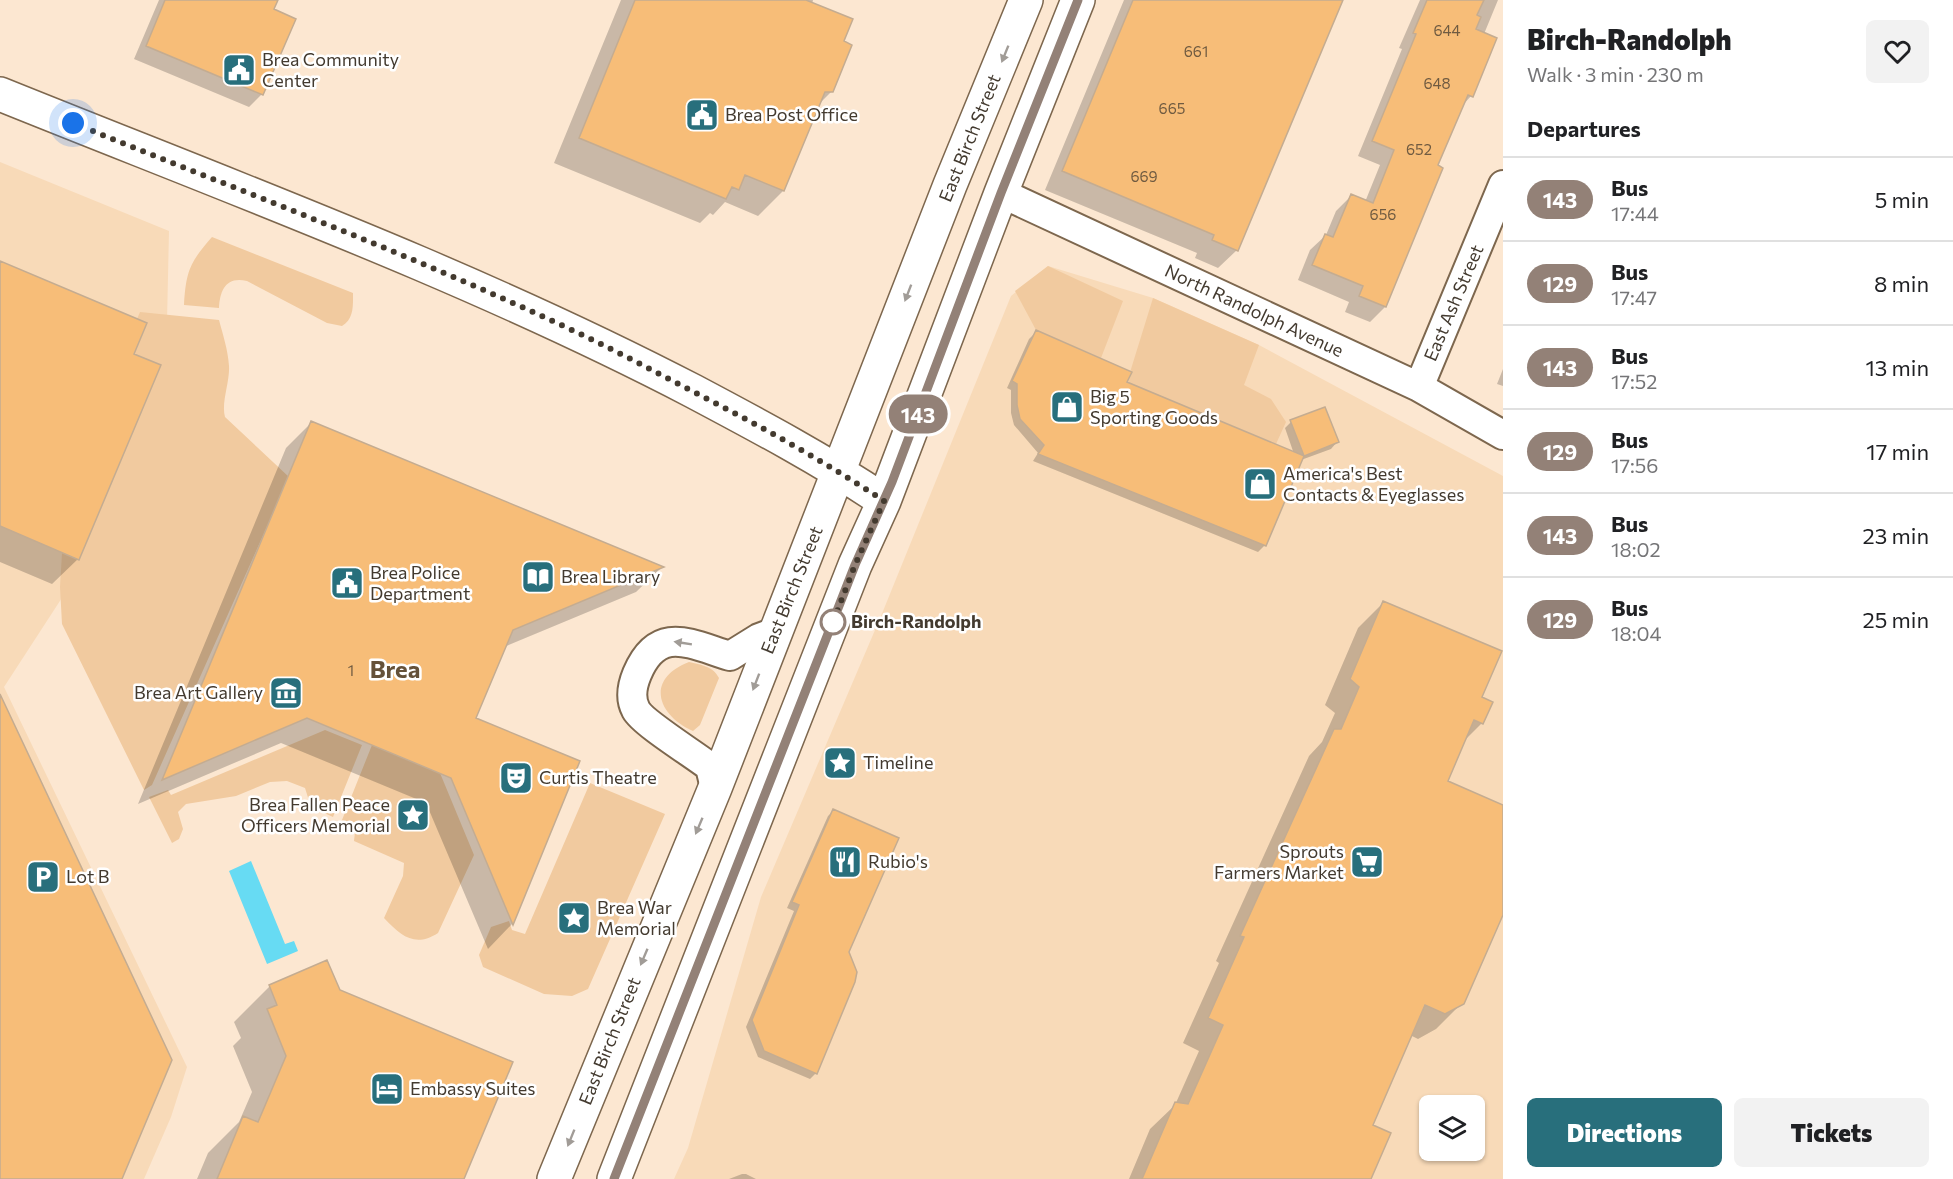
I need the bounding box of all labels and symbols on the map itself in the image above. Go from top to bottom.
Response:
house number: 644 [1433,21,1461,39]
house number: 661 [1184,42,1208,60]
one-way arrow [1000,46,1010,64]
place label: Brea Community Center [262,48,399,91]
public building icon: Brea Community Center [221,52,257,88]
street label: East Birch Street [933,71,1005,205]
house number: 648 [1423,74,1451,92]
public building icon: Brea Post Office [684,97,720,133]
house number: 665 [1159,99,1185,117]
place label: Brea Post Office [725,103,858,125]
your location [58,108,88,138]
house number: 652 [1406,140,1432,158]
house number: 669 [1130,167,1158,185]
house number: 656 [1370,205,1396,223]
street label: East Ash Street [1419,241,1487,364]
street label: North Randolph Avenue [1162,259,1347,361]
one-way arrow [903,284,912,302]
place label: Big 5 Sporting Goods [1090,385,1218,428]
shop icon: Big 5 Sporting Goods [1049,389,1085,425]
line badge: 143 [884,394,952,434]
place label: America's Best Contacts & Eyeglasses [1283,462,1464,505]
shop icon: America's Best Contacts & Eyeglasses [1242,466,1278,502]
street label: East Birch Street [755,523,827,657]
library icon: Brea Library [520,559,556,595]
place label: Brea Police Department [370,561,470,604]
public building icon: Brea Police Department [329,565,365,601]
place label: Brea Library [561,565,660,587]
marker: Birch-Randolph [820,609,846,635]
place label: Birch-Randolph [851,610,981,632]
one-way arrow [673,638,692,647]
district label: Brea [370,654,420,683]
house number: 1 [348,661,354,679]
one-way arrow [750,673,760,691]
museum icon: Brea Art Gallery [268,675,304,711]
place label: Brea Art Gallery [134,681,263,703]
place icon: Timeline [822,745,858,781]
place label: Timeline [863,751,933,773]
theatre icon: Curtis Theatre [498,760,534,796]
place label: Curtis Theatre [539,766,657,788]
place label: Brea Fallen Peace Officers Memorial [241,793,390,836]
place icon: Brea Fallen Peace Officers Memorial [395,797,431,833]
one-way arrow [694,818,704,836]
place label: Sprouts Farmers Market [1214,840,1344,883]
restaurant icon: Rubio's [827,844,863,880]
supermarket icon: Sprouts Farmers Market [1349,844,1385,880]
place label: Rubio's [868,850,928,872]
parking icon: Lot B [25,859,61,895]
place label: Lot B [66,865,109,887]
place label: Brea War Memorial [597,896,676,939]
place icon: Brea War Memorial [556,900,592,936]
one-way arrow [639,949,649,967]
street label: East Birch Street [573,974,645,1108]
hotel icon: Embassy Suites [369,1071,405,1107]
place label: Embassy Suites [410,1077,536,1099]
one-way arrow [566,1129,576,1147]

